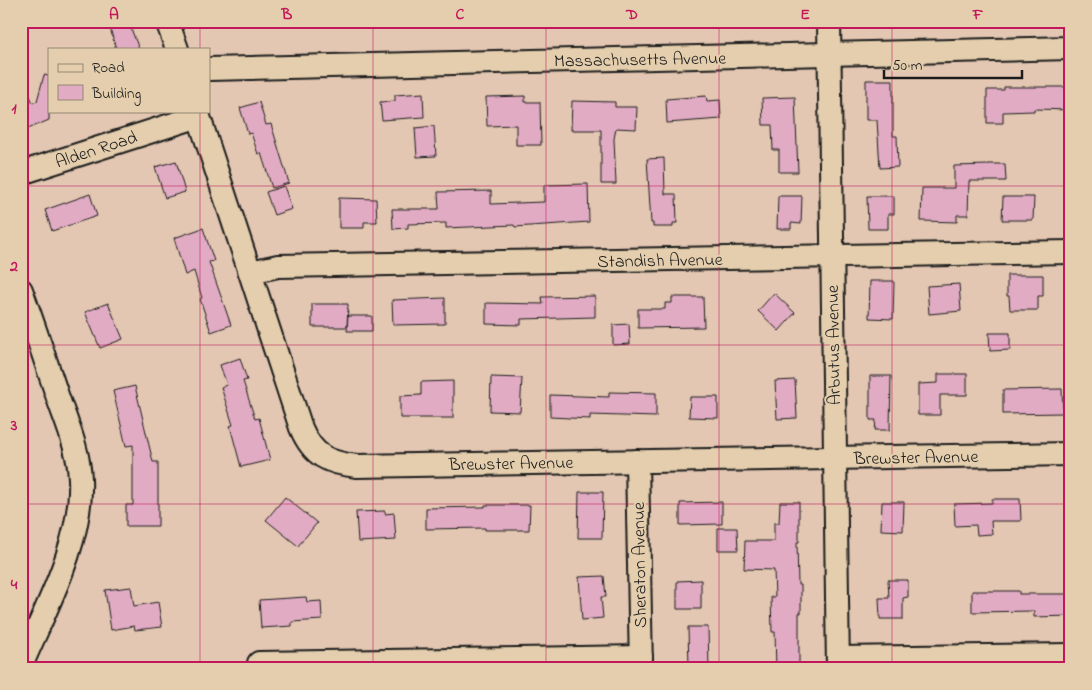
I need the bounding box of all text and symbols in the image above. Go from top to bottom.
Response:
text: A [109,3,119,27]
text: B [281,3,293,27]
text: C [456,3,465,27]
text: D [625,3,638,27]
text: E [800,3,810,27]
text: F [972,3,984,27]
street label: Massachusetts Avenue [554,46,727,76]
legend [48,48,210,112]
scale bar [884,48,1022,80]
text: 50 m [892,55,923,77]
text: Road [92,57,125,79]
text: Building [91,83,141,106]
text: 1 [11,97,17,121]
street label: Alden Road [52,125,141,176]
street label: Standish Avenue [597,248,724,276]
text: 2 [9,255,18,279]
street label: Arbutus Avenue [821,284,849,405]
text: 3 [10,414,18,438]
street label: Brewster Avenue [852,445,980,473]
street label: Brewster Avenue [447,451,575,479]
street label: Sheraton Avenue [627,501,655,628]
text: 4 [10,573,18,597]

